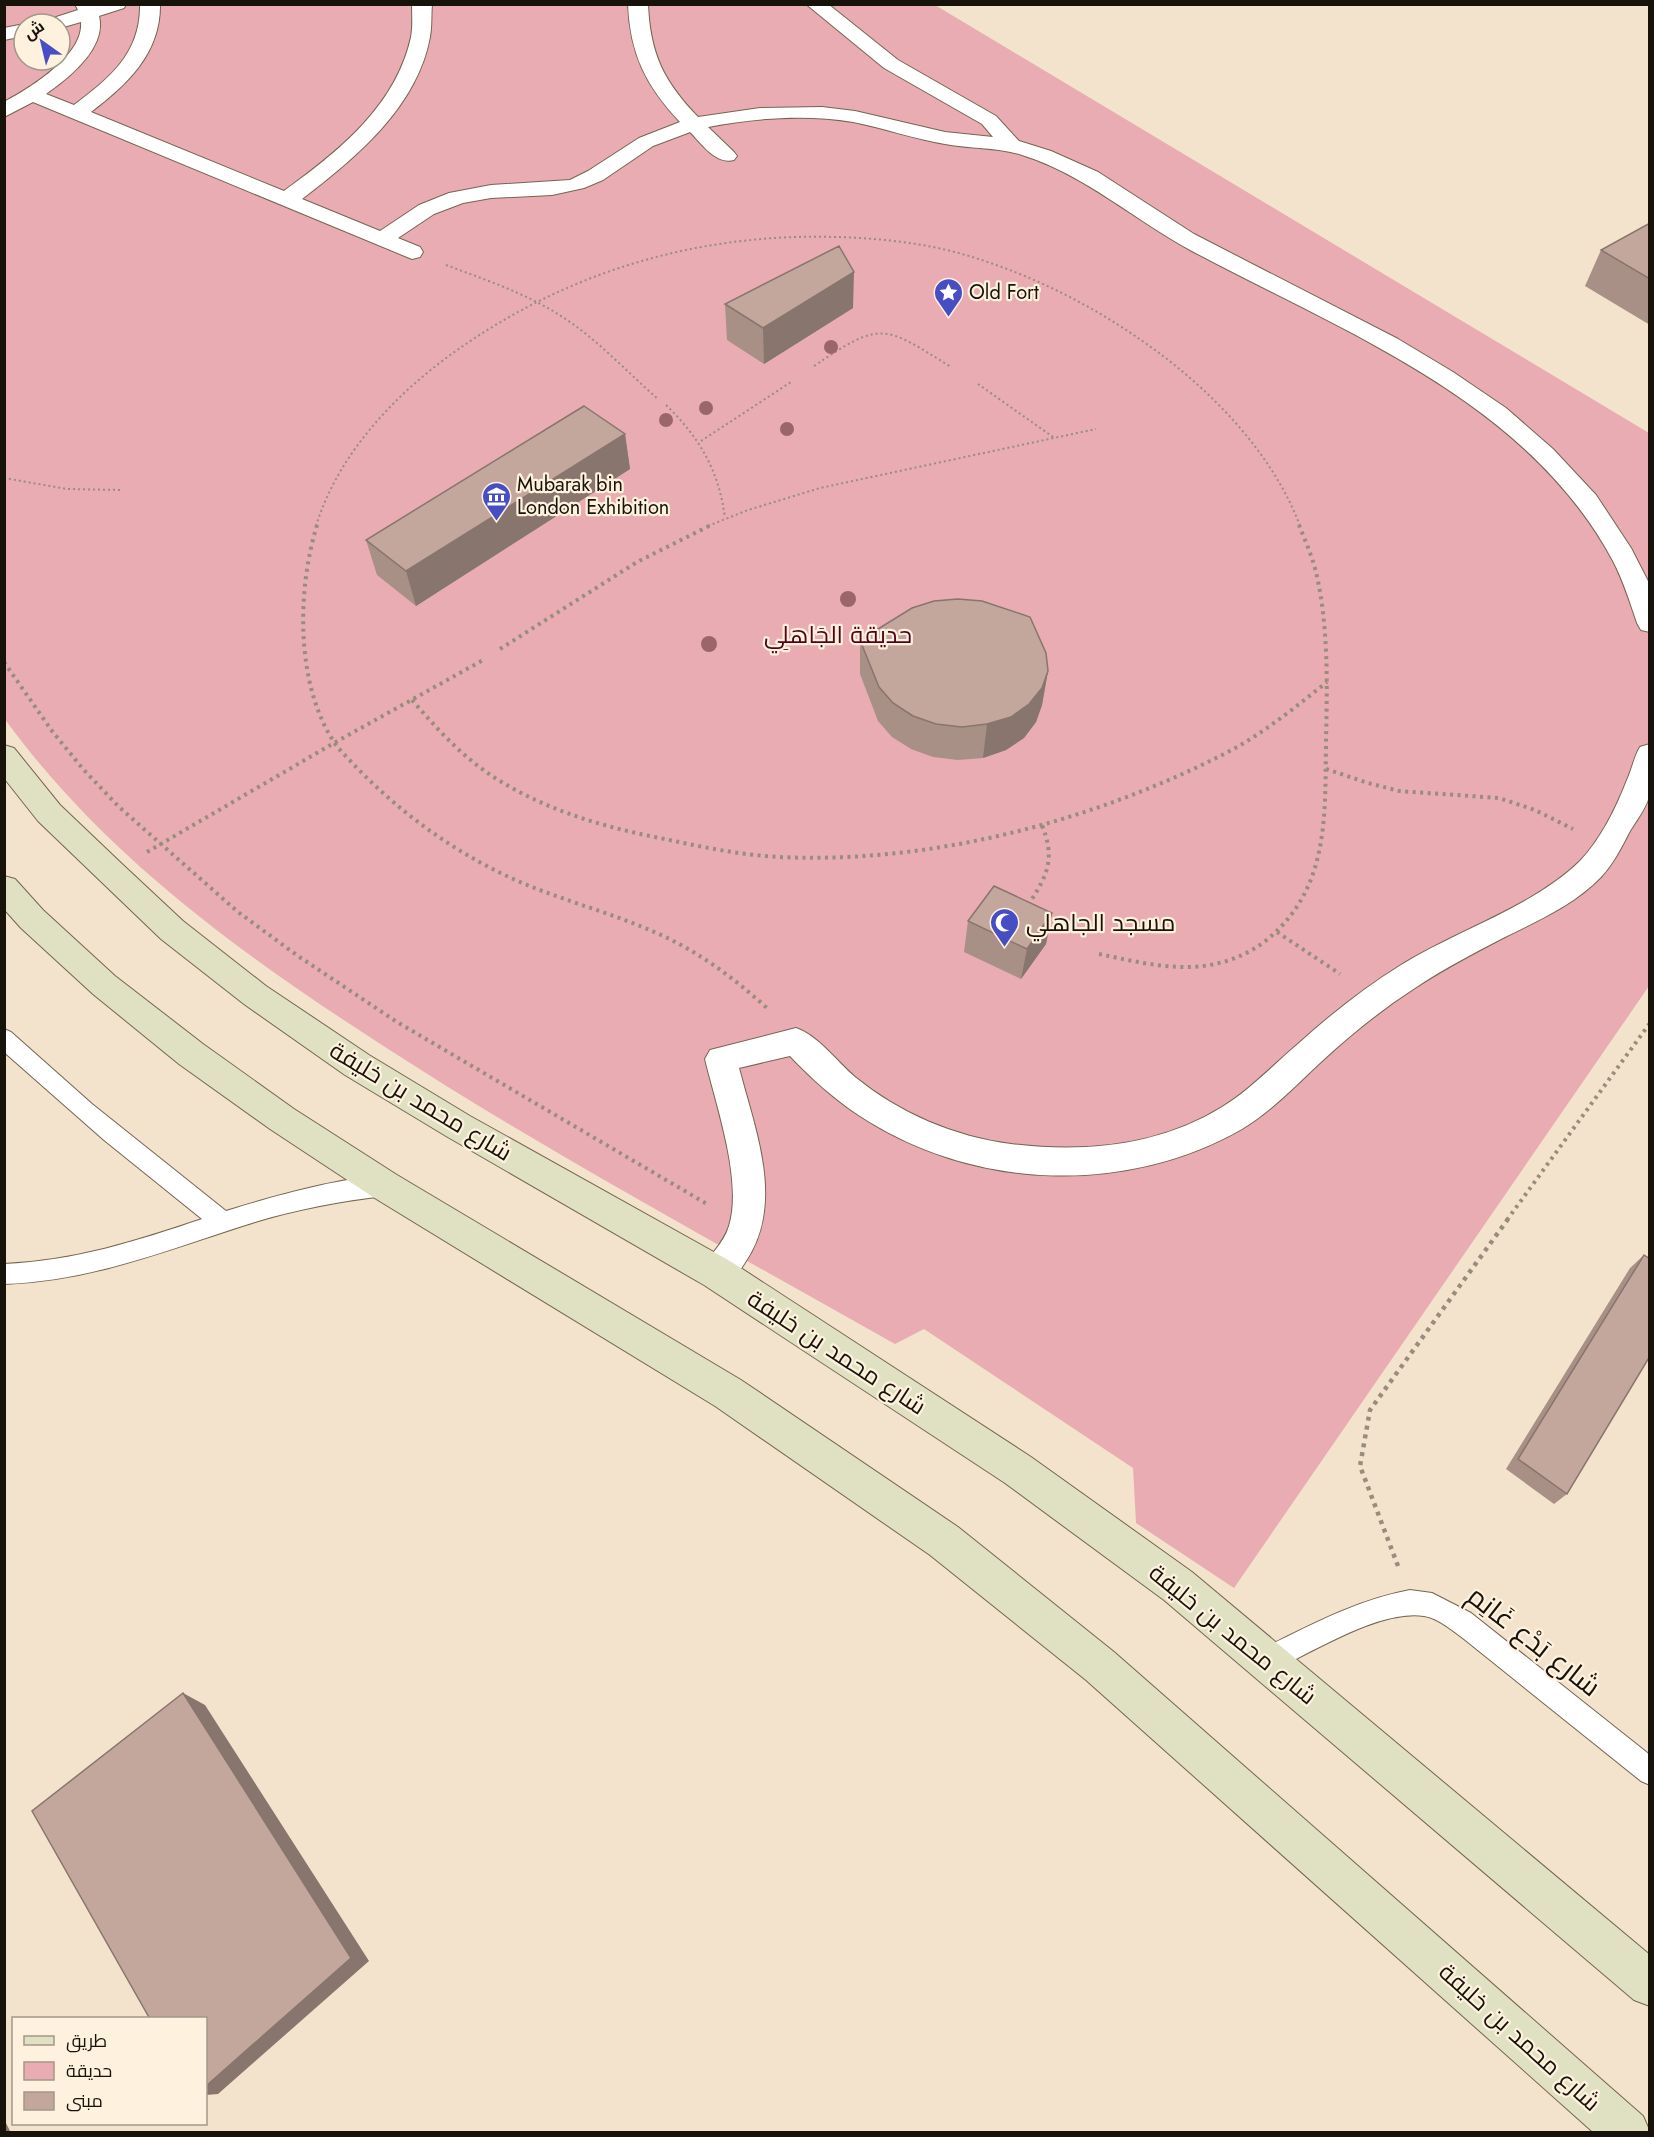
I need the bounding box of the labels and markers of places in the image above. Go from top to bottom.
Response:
place icon: Old Fort [932,276,964,318]
place label: Old Fort [969,278,1039,307]
place label: Mubarak bin London Exhibition [517,470,669,522]
museum icon: Mubarak bin London Exhibition [480,480,512,522]
place label: مسجد الجاهلي [1026,905,1176,942]
mosque icon: مسجد الجاهلي [989,906,1021,948]

